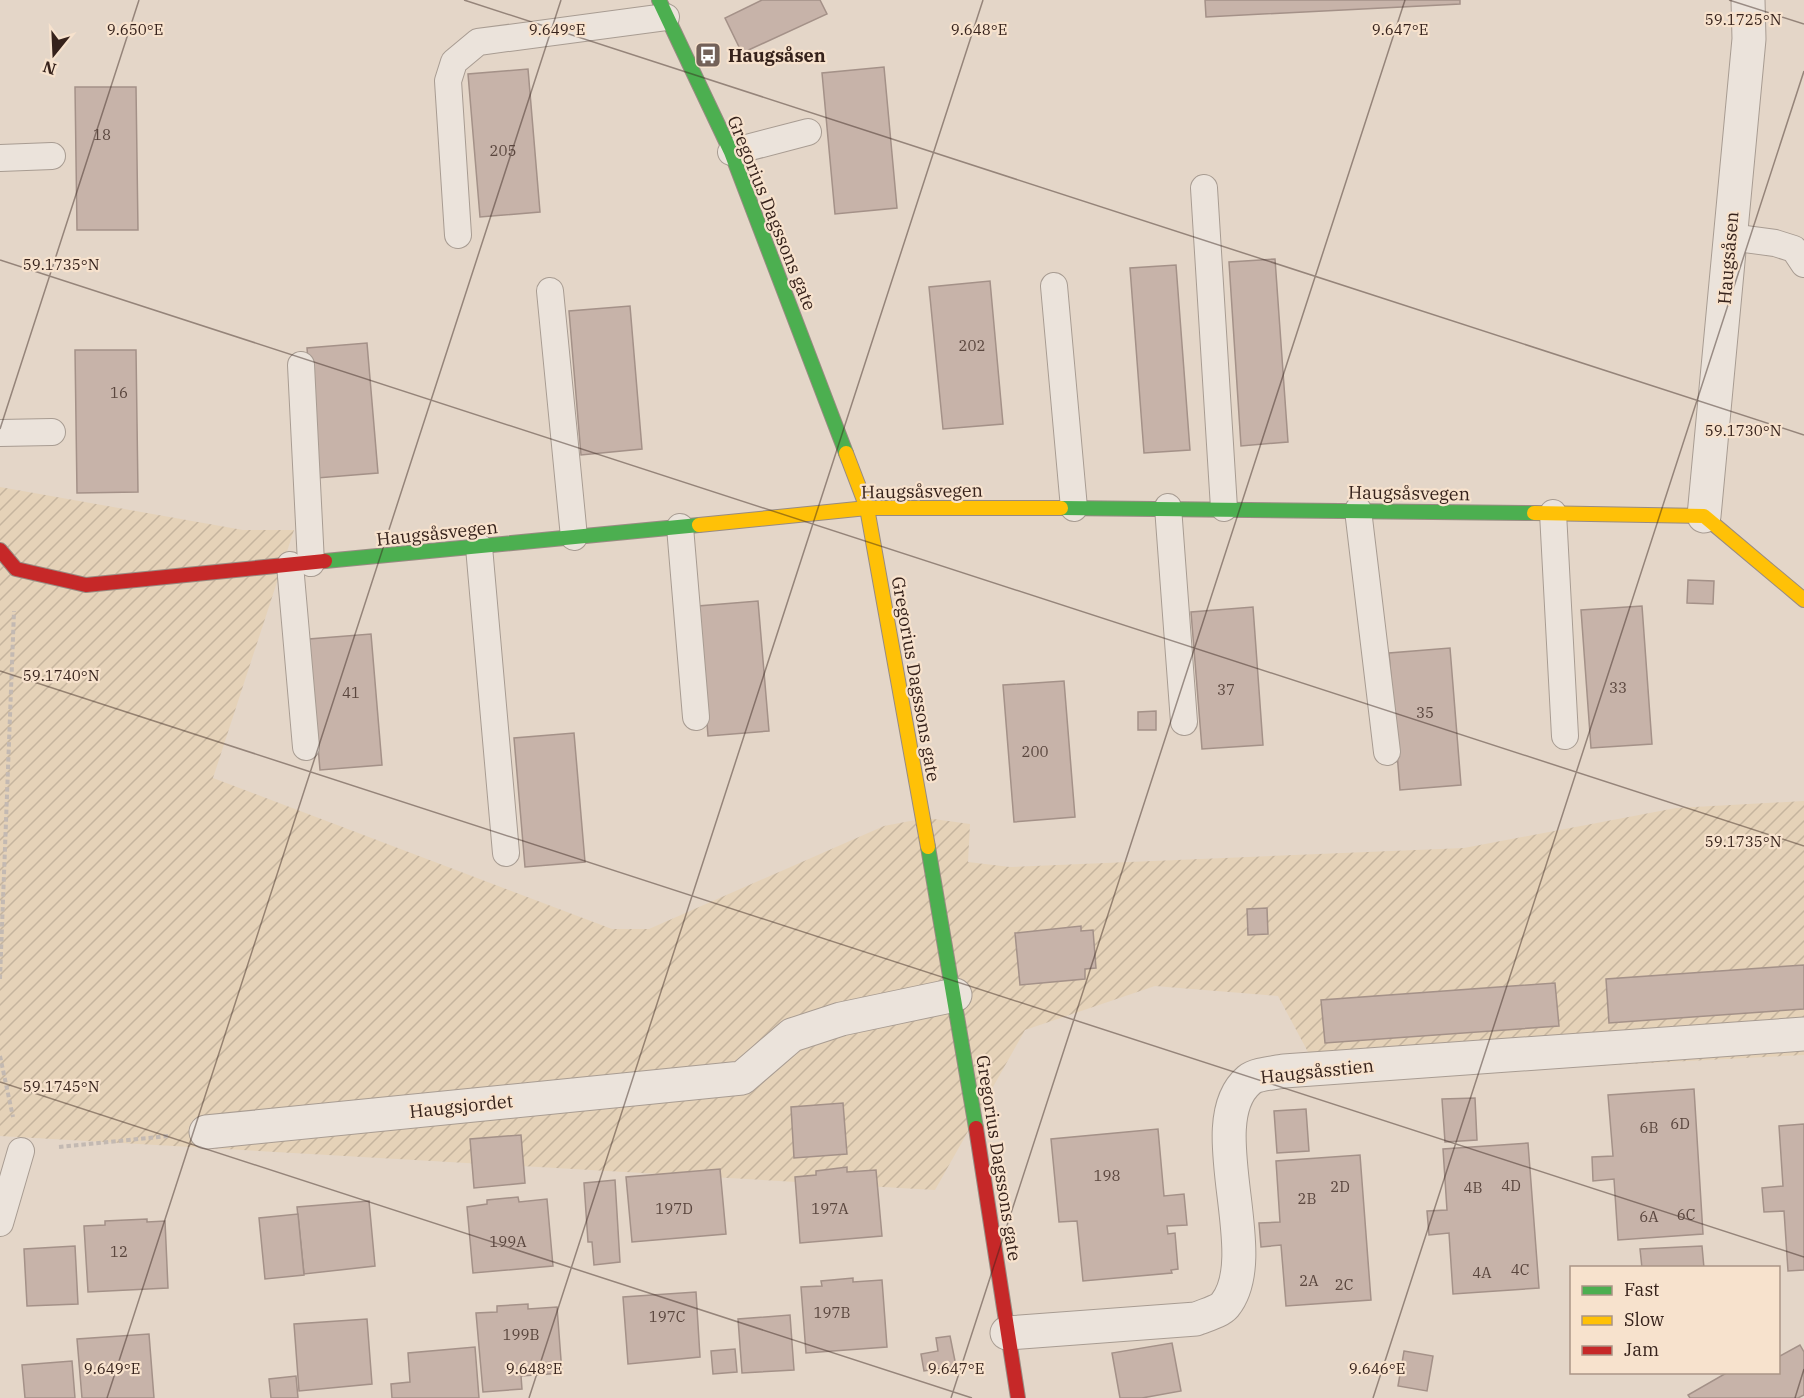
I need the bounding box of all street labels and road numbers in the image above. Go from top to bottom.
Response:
street label: Gregorius Dagssons gate [722,112,822,314]
street label: Haugsåsen [1712,210,1744,306]
street label: Haugsåsvegen [861,478,983,504]
street label: Haugsåsvegen [1348,480,1470,506]
street label: Haugsåsvegen [375,515,499,551]
street label: Gregorius Dagssons gate [887,575,945,783]
street label: Gregorius Dagssons gate [971,1054,1027,1262]
street label: Haugsåsstien [1259,1054,1375,1088]
street label: Haugsjordet [408,1089,514,1123]

